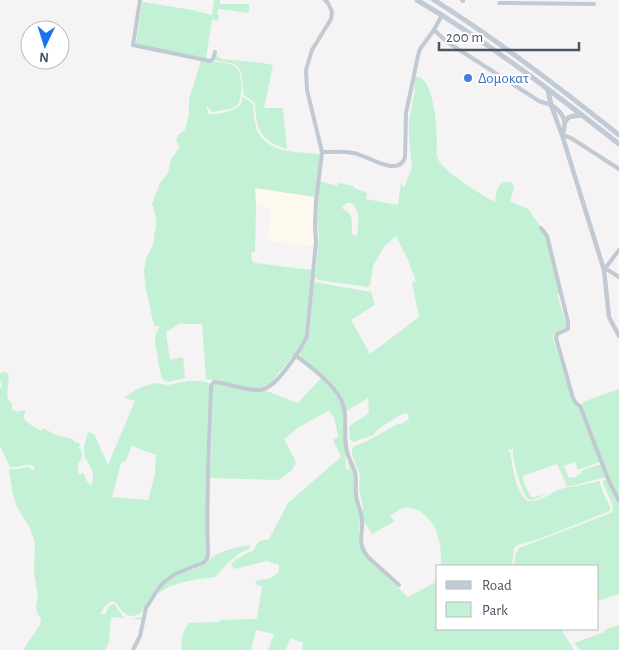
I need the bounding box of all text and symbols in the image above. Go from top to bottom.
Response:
north arrow [20,20,70,70]
scale bar [439,20,579,52]
text: 200 m [446,30,483,45]
text: N [39,50,50,64]
place label: Δομοκατ [478,71,529,86]
marker: Δομοκατ [462,72,474,84]
legend [436,565,599,630]
text: Road [482,578,512,593]
text: Park [482,603,508,618]

